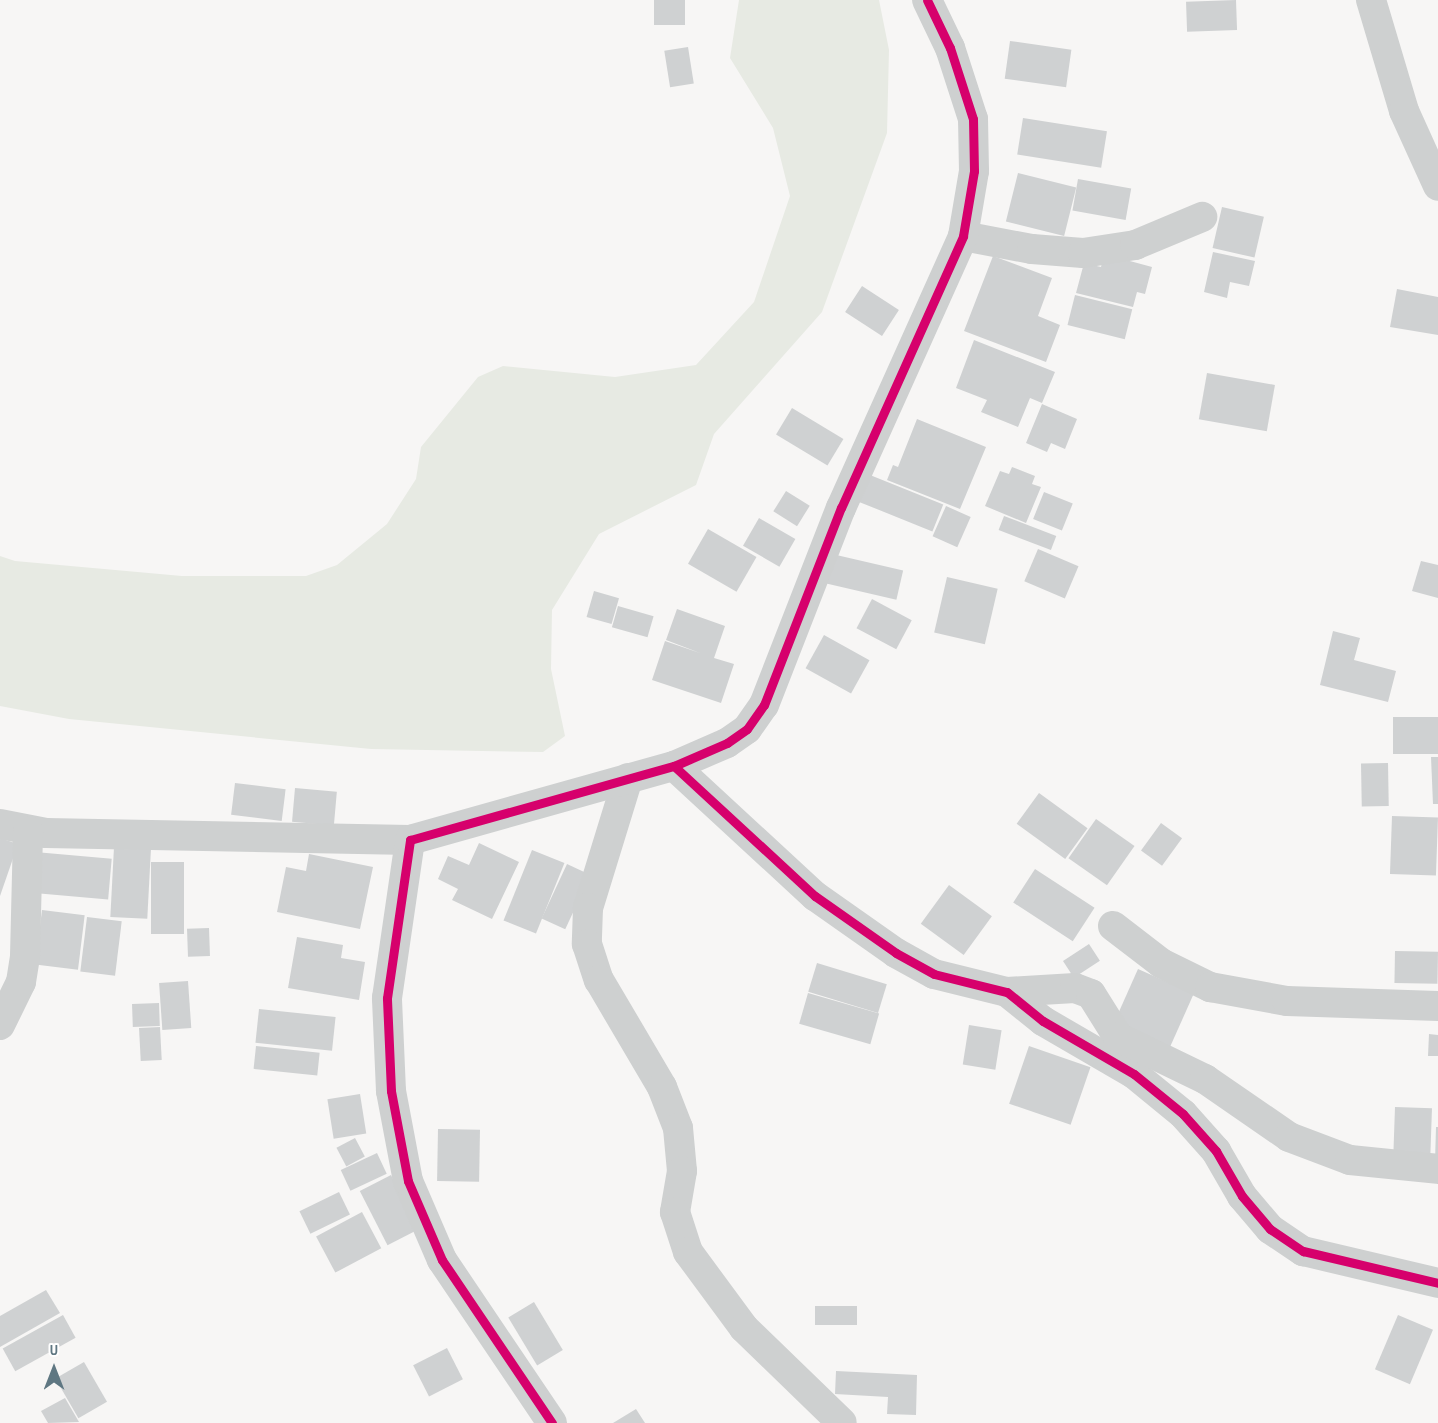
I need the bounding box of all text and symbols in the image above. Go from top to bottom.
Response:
north arrow [24,1339,84,1399]
text: U [50,1341,58,1360]

